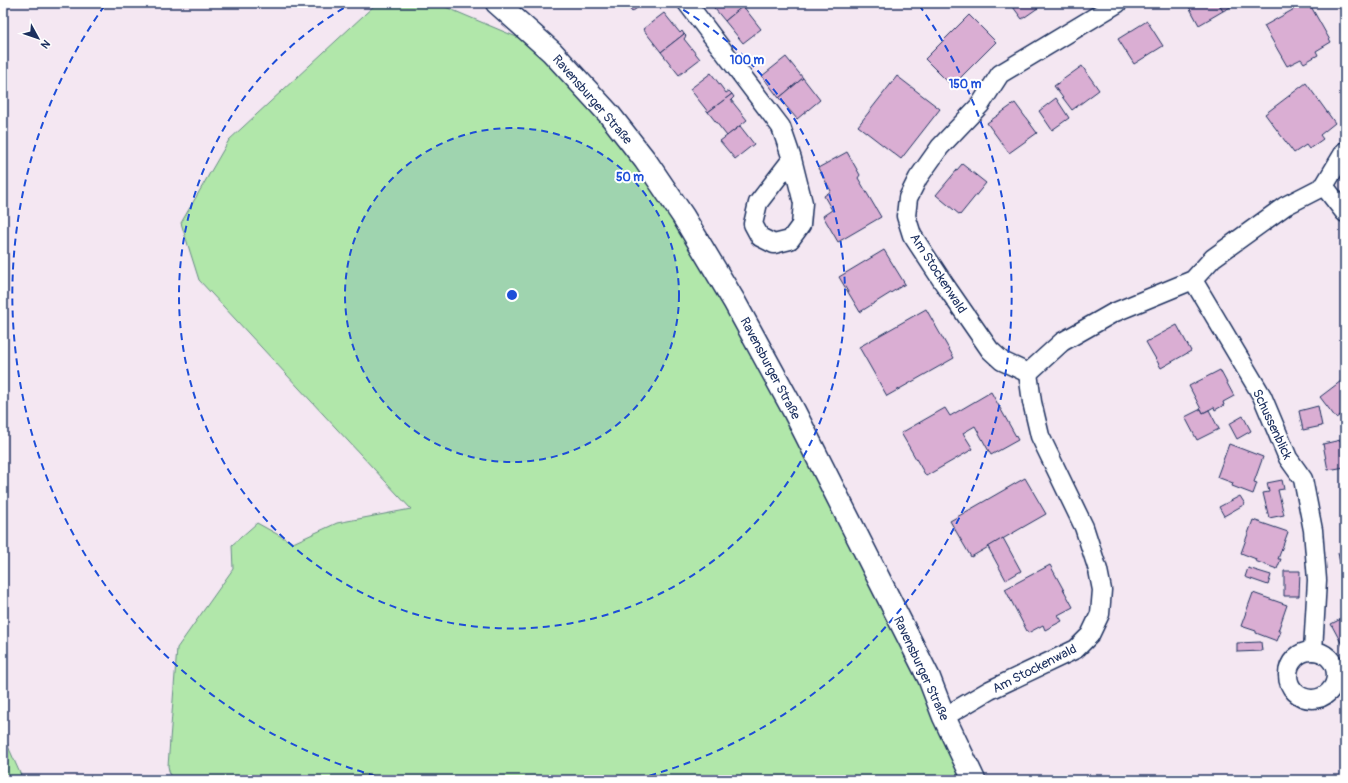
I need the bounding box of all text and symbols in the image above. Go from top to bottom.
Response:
north arrow [18,18,58,58]
text: N [38,37,53,52]
street label: Ravensburger Straße [549,52,636,148]
text: 100 m [730,53,765,68]
text: 150 m [949,77,982,92]
text: 50 m [616,170,644,185]
street label: Am Stockenwald [906,231,970,317]
centre of rings [505,288,519,302]
street label: Ravensburger Straße [736,315,804,423]
street label: Schussenblick [1249,387,1296,463]
street label: Ravensburger Straße [890,614,953,724]
street label: Am Stockenwald [990,641,1079,697]

